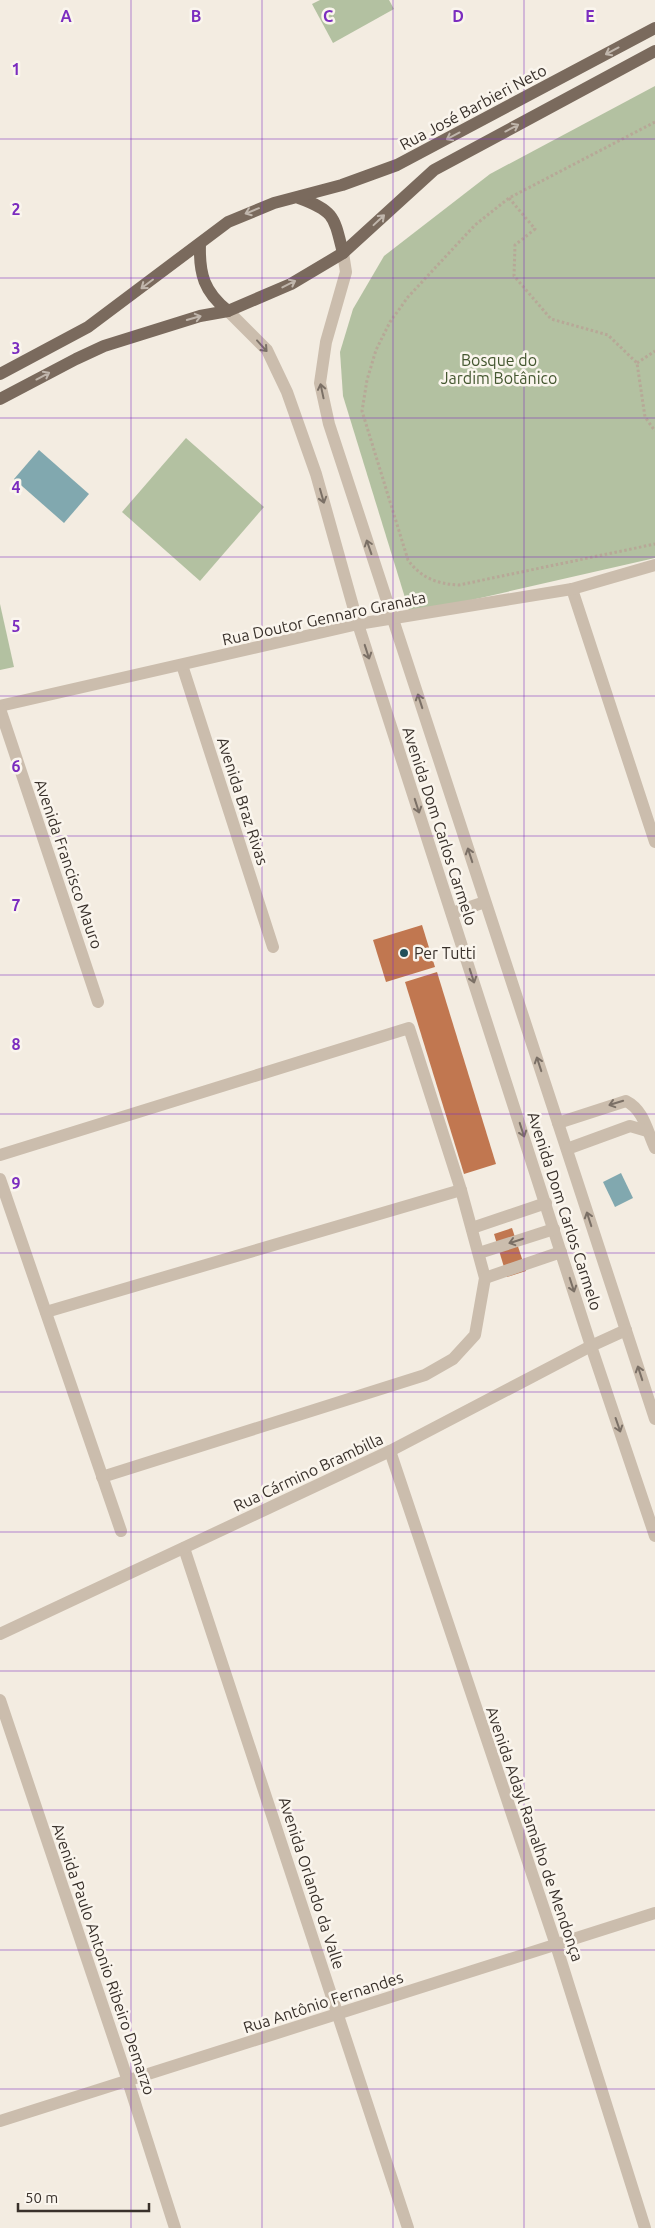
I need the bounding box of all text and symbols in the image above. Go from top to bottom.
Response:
text: A [60,7,72,25]
text: B [191,7,201,25]
text: C [323,7,333,25]
text: D [452,7,464,25]
text: E [585,7,595,25]
one-way arrow [605,47,620,56]
text: 1 [11,60,21,78]
street label: Rua José Barbieri Neto [397,61,549,153]
one-way arrow [504,123,519,132]
one-way arrow [446,132,461,141]
text: 2 [11,200,21,218]
one-way arrow [245,207,260,216]
one-way arrow [372,214,385,226]
one-way arrow [140,279,154,289]
one-way arrow [281,279,296,289]
one-way arrow [186,313,202,323]
text: 3 [11,339,21,357]
one-way arrow [256,339,268,352]
park label: Bosque do Jardim Botânico [441,351,557,387]
one-way arrow [35,371,50,380]
one-way arrow [316,384,326,400]
text: 4 [11,478,21,496]
one-way arrow [318,487,327,503]
one-way arrow [363,539,373,555]
street label: Rua Doutor Gennaro Granata [220,588,428,648]
text: 5 [11,617,21,635]
one-way arrow [362,644,372,660]
one-way arrow [414,693,424,709]
street label: Avenida Dom Carlos Carmelo [399,724,481,928]
street label: Avenida Braz Rivas [214,735,272,867]
text: 6 [11,757,21,775]
street label: Avenida Francisco Mauro [32,777,106,951]
one-way arrow [413,798,422,814]
one-way arrow [465,848,475,864]
text: 7 [11,896,21,914]
place label: Per Tutti [414,944,476,962]
marker: Per Tutti [398,947,410,959]
one-way arrow [468,967,477,983]
text: 8 [11,1035,21,1053]
one-way arrow [533,1057,543,1073]
one-way arrow [608,1098,624,1108]
street label: Avenida Dom Carlos Carmelo [524,1109,606,1313]
one-way arrow [518,1122,527,1138]
text: 9 [11,1174,21,1192]
one-way arrow [584,1211,594,1227]
one-way arrow [509,1236,525,1246]
one-way arrow [568,1277,578,1293]
one-way arrow [634,1365,644,1381]
one-way arrow [614,1417,623,1433]
street label: Rua Cármino Brambilla [230,1429,386,1515]
street label: Avenida Adayl Ramalho de Mendonça [483,1704,587,1964]
street label: Avenida Orlando da Valle [276,1795,348,1971]
street label: Avenida Paulo Antonio Ribeiro Demarzo [49,1821,159,2097]
street label: Rua Antônio Fernandes [241,1968,405,2036]
scale bar [18,2180,149,2212]
text: 50 m [25,2189,58,2206]

